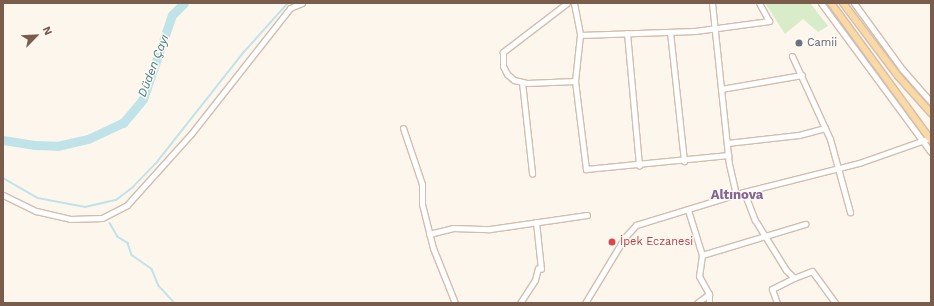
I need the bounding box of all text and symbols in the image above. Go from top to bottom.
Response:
north arrow [16,16,56,56]
text: N [40,25,55,37]
water label: Düden Çayı [136,33,172,99]
place label: Camii [807,36,837,50]
marker: Camii [794,38,804,48]
district label: Altınova [711,187,763,203]
place label: İpek Eczanesi [620,235,693,249]
marker: İpek Eczanesi [607,237,617,247]

